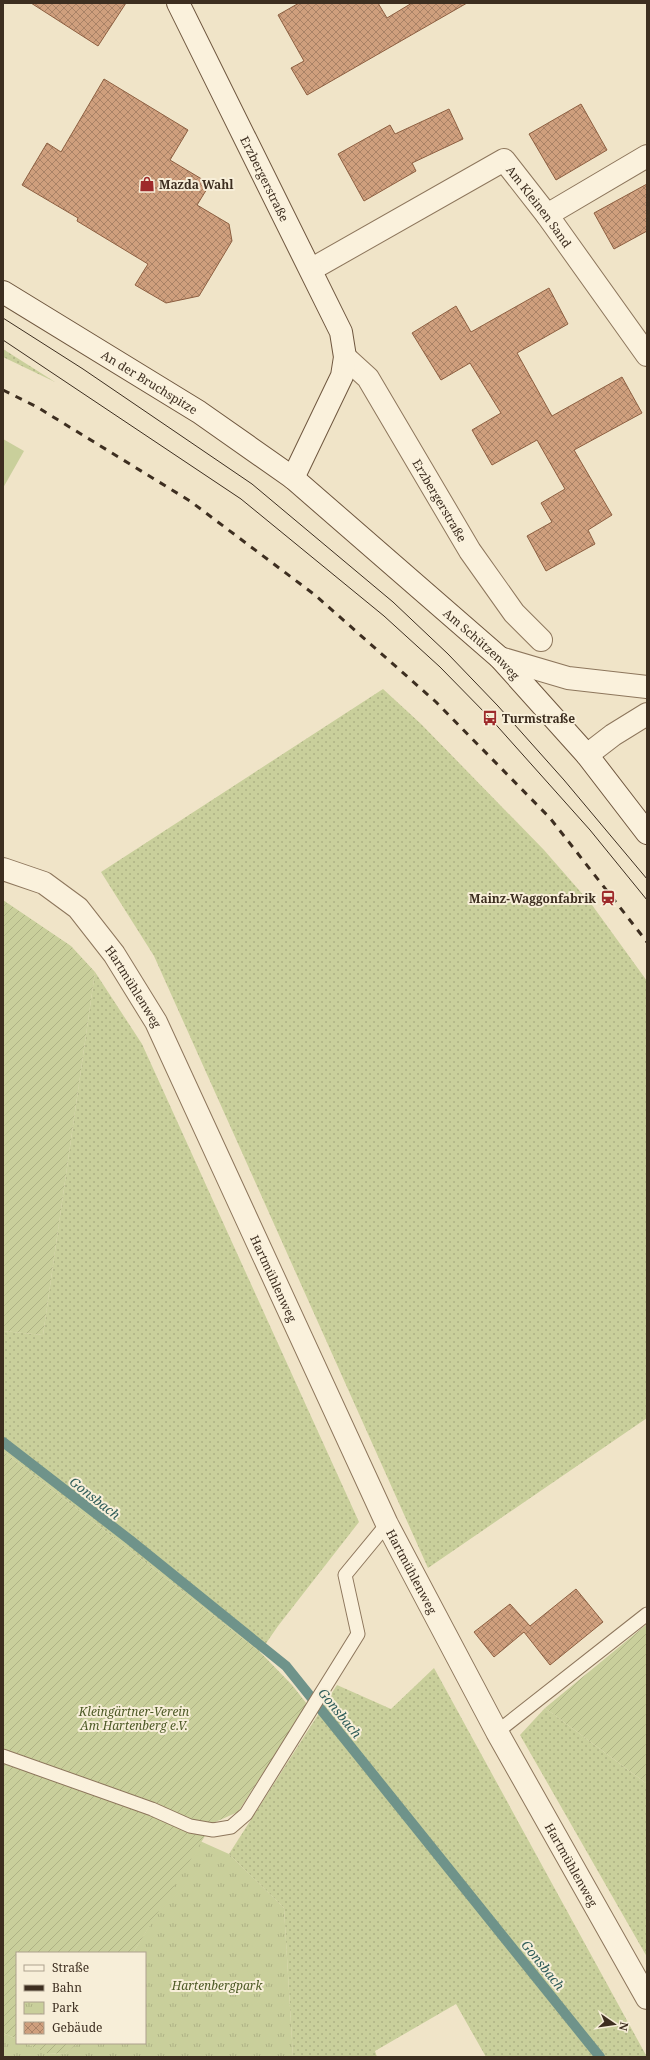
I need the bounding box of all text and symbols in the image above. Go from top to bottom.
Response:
street label: Erzbergerstraße [237,133,293,224]
street label: Am Kleinen Sand [503,162,576,251]
shop icon: Mazda Wahl [138,175,156,193]
place label: Mazda Wahl [159,176,234,193]
street label: An der Bruchspitze [98,346,201,418]
street label: Erzbergerstraße [409,456,471,545]
street label: Am Schützenweg [440,604,524,684]
bus stop icon: Turmstraße [481,709,499,727]
place label: Turmstraße [502,710,575,727]
station icon: Mainz-Waggonfabrik [599,889,617,907]
place label: Mainz-Waggonfabrik [469,890,596,907]
street label: Hartmühlenweg [102,942,166,1031]
street label: Hartmühlenweg [247,1232,302,1325]
water label: Gonsbach [66,1473,124,1524]
street label: Hartmühlenweg [383,1526,442,1617]
water label: Gonsbach [314,1684,366,1742]
park label: Kleingärtner-Verein Am Hartenberg e.V. [78,1703,189,1734]
street label: Hartmühlenweg [541,1820,603,1910]
water label: Gonsbach [517,1936,569,1994]
legend [16,1952,146,2044]
text: Straße [52,1959,89,1976]
park label: Hartenbergpark [171,1977,263,1994]
text: Bahn [52,1979,82,1996]
text: Park [52,1999,80,2016]
north arrow [594,2004,634,2044]
text: Gebäude [52,2019,103,2036]
text: N [616,2020,633,2033]

